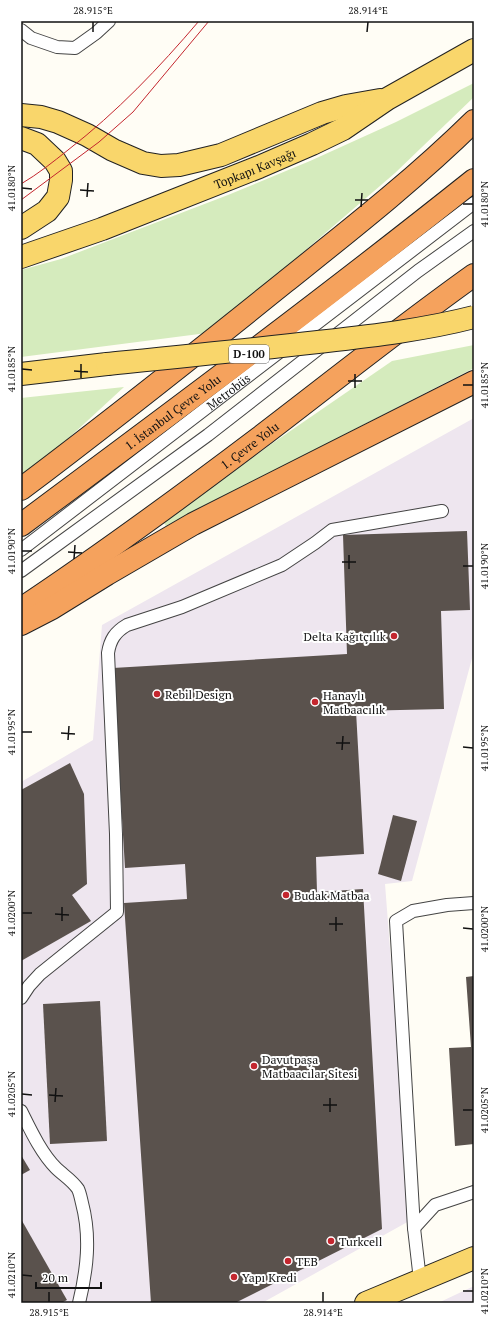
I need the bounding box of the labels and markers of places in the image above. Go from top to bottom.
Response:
place label: Delta Kağıtçılık [304,629,387,644]
marker: Delta Kağıtçılık [389,631,399,641]
place label: Rebil Design [165,687,232,702]
place label: Hanaylı Matbaacılık [323,688,386,717]
marker: Rebil Design [152,689,162,699]
marker: Hanaylı Matbaacılık [310,697,320,707]
place label: Budak Matbaa [294,888,370,903]
marker: Budak Matbaa [281,890,291,900]
place label: Davutpaşa Matbaacılar Sitesi [262,1052,358,1081]
marker: Davutpaşa Matbaacılar Sitesi [249,1061,259,1071]
place label: Turkcell [339,1234,383,1249]
marker: Turkcell [326,1236,336,1246]
place label: TEB [296,1254,318,1269]
marker: TEB [283,1256,293,1266]
place label: Yapı Kredi [242,1270,297,1285]
marker: Yapı Kredi [229,1272,239,1282]

